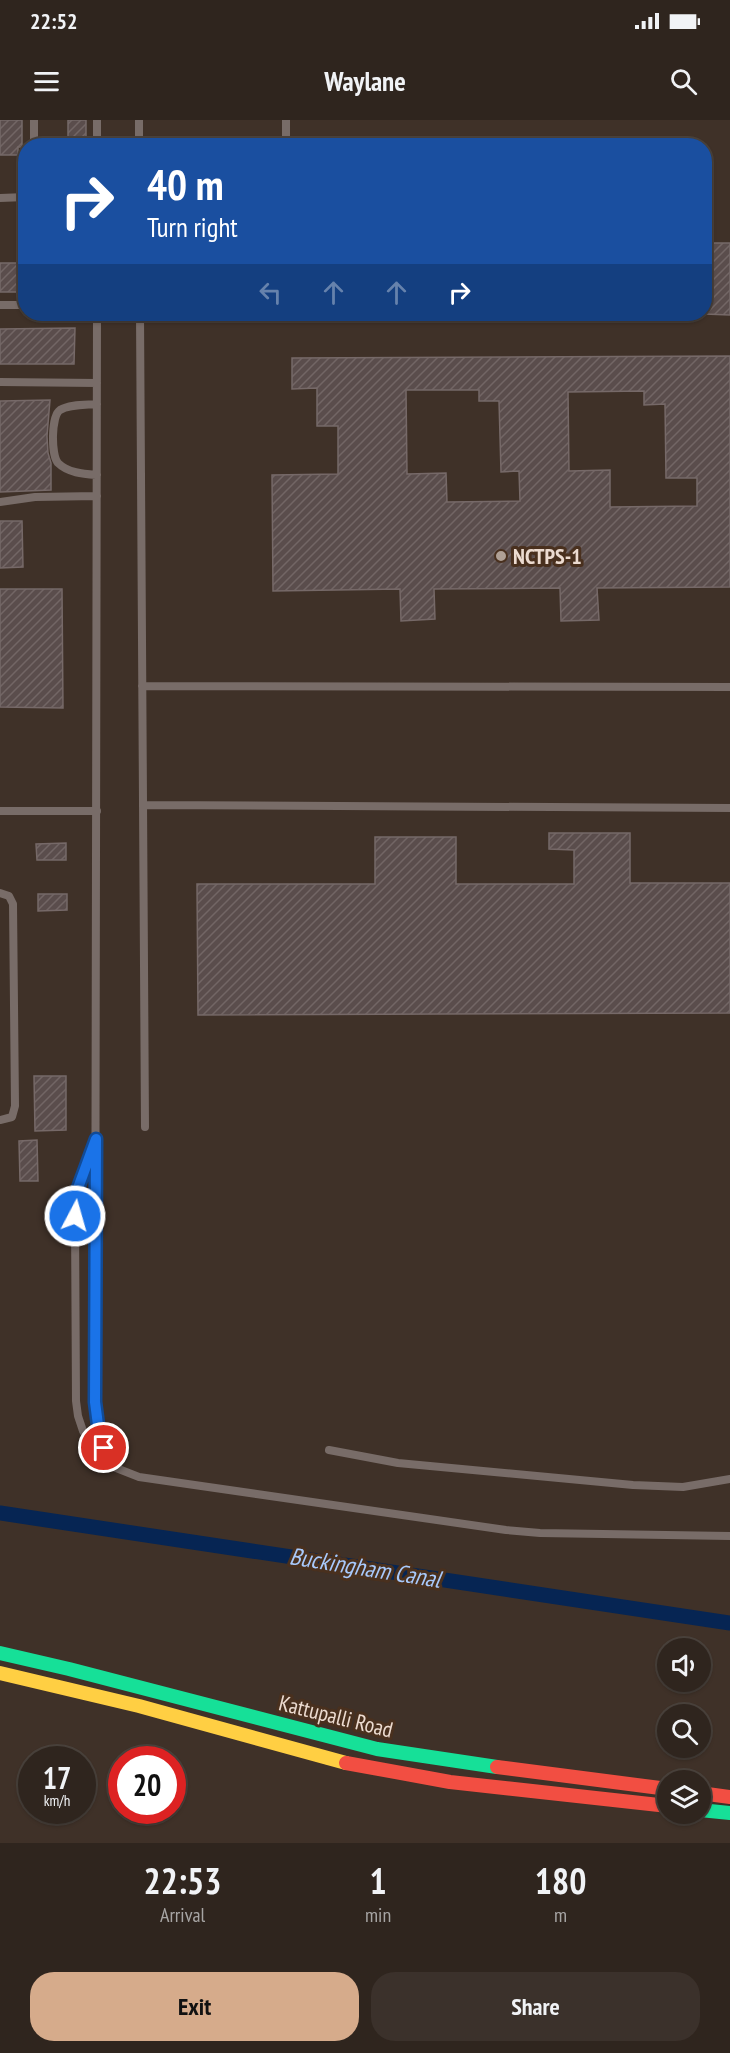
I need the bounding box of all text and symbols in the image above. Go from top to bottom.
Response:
text: 22:52 [30,7,78,35]
text: Waylane [324,64,406,98]
icon: menu [30,65,63,98]
icon: search [667,65,700,98]
text: 40 m [147,157,224,212]
icon: right [48,162,126,240]
text: Turn right [147,210,238,244]
icon: left [254,276,287,309]
icon: ahead [317,276,350,309]
icon: ahead [380,276,413,309]
icon: right [443,276,476,309]
place label: NCTPS-1 [513,542,582,570]
marker: NCTPS-1 [494,549,508,563]
position arrow [43,1184,107,1248]
pin [78,1422,129,1473]
icon: arrive [87,1431,120,1464]
water label: Buckingham Canal [287,1540,445,1595]
map controls [657,1638,711,1824]
button: sound [657,1638,711,1692]
street label: Kattupalli Road [276,1688,396,1744]
button: search [657,1704,711,1758]
speed limit sign: 20 [108,1746,186,1824]
text: 17 [43,1758,71,1797]
button: layers [657,1770,711,1824]
text: km/h [44,1791,70,1810]
text: 22:53 [144,1857,221,1904]
text: 1 [369,1857,387,1904]
text: 180 [535,1857,586,1904]
text: Arrival [160,1902,205,1928]
text: min [365,1902,391,1928]
text: m [554,1902,567,1928]
button: Exit [30,1972,359,2041]
button: Share [371,1972,700,2041]

